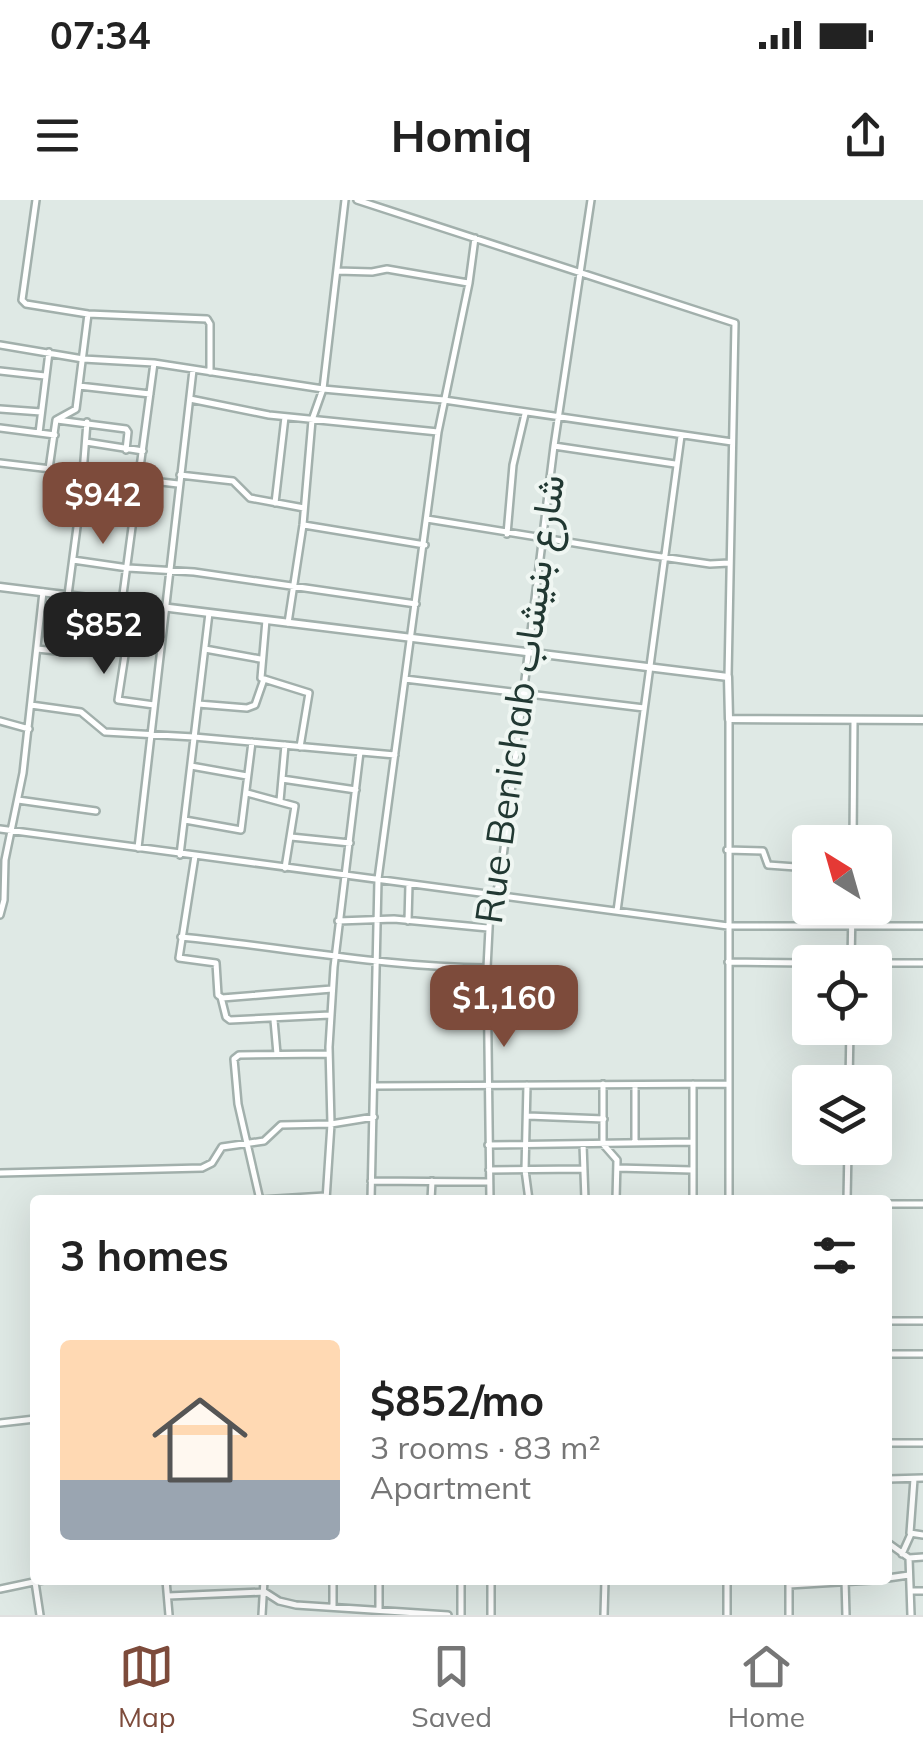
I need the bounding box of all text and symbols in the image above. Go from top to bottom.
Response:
text: 07:34 [50,11,151,59]
text: Homiq [391,107,532,163]
icon: menu [30,108,85,163]
icon: share [838,108,893,163]
pin: $942 [44,462,162,547]
street label: Rue Benichab شارع بنيشاب [464,471,577,927]
text: $942 [65,474,141,514]
pin: $852 [45,592,163,677]
text: $852 [66,604,142,644]
north arrow [792,825,892,925]
map controls [792,825,892,1165]
button: locate [792,945,892,1045]
pin: $1,160 [423,965,585,1050]
text: $1,160 [452,977,556,1017]
button: layers [792,1065,892,1165]
icon: filters [807,1228,862,1283]
text: 3 homes [60,1229,229,1282]
text: $852/mo [370,1374,544,1427]
icon: home [140,1380,260,1500]
text: 3 rooms · 83 m² [370,1427,601,1467]
text: Apartment [370,1467,531,1507]
tab: Map [118,1639,176,1734]
tab: Saved [411,1639,492,1734]
tab: Home [728,1639,805,1734]

